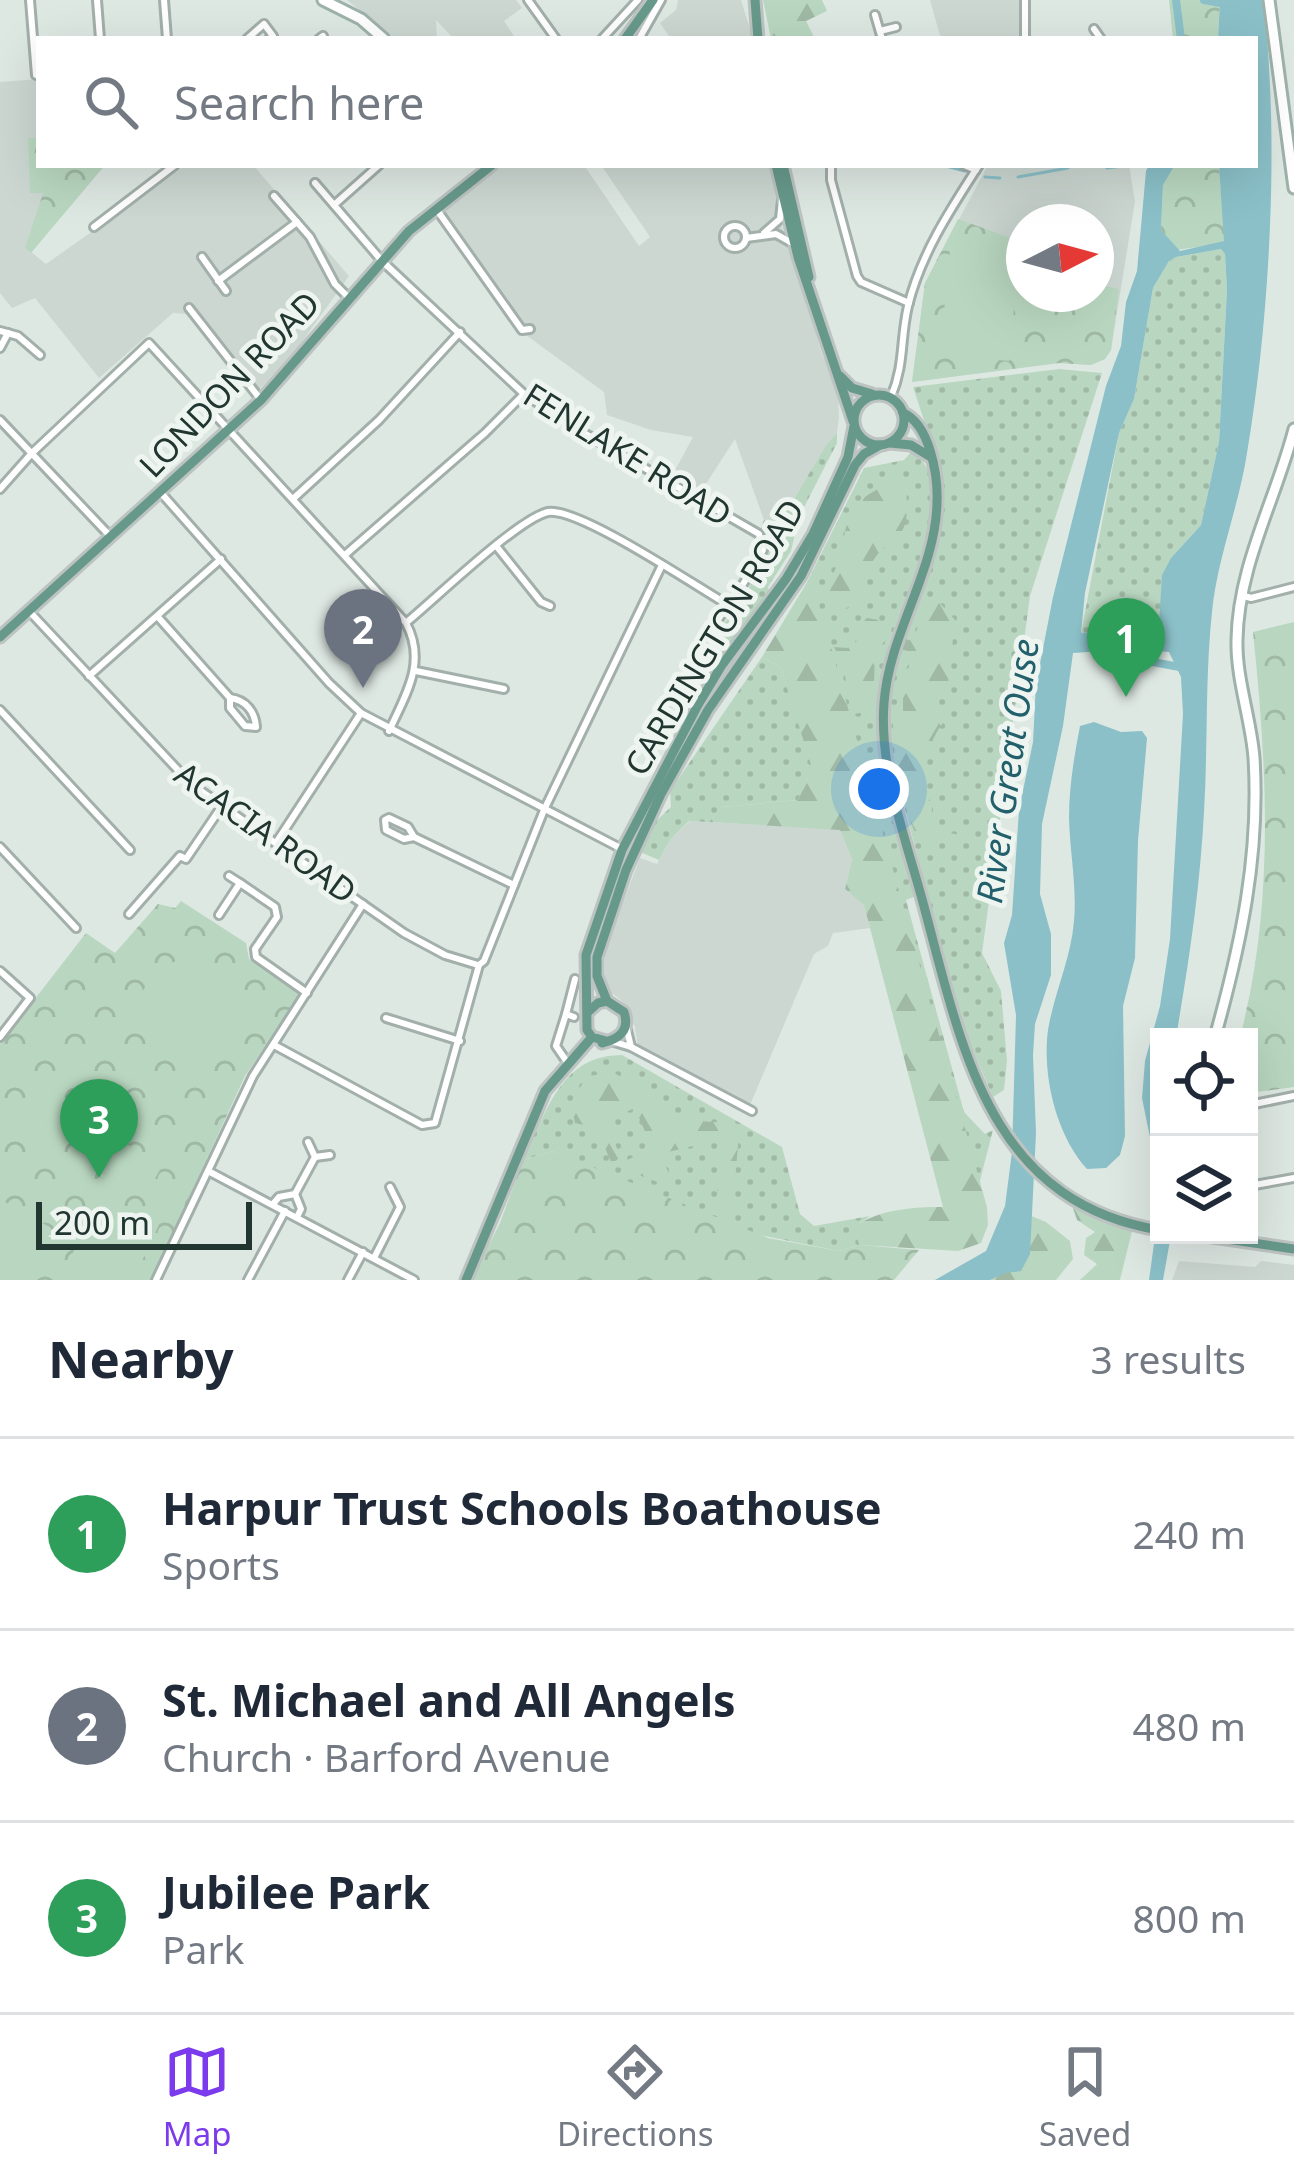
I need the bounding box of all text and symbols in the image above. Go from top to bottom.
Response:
search box [36,36,1258,168]
icon: search [78,69,144,135]
text: Search here [174,72,424,133]
north arrow [1006,204,1114,312]
street label: LONDON ROAD [129,281,329,487]
street label: FENLAKE ROAD [516,372,740,536]
street label: CARDINGTON ROAD [614,490,814,784]
pin: 2 [324,589,402,688]
pin: 1 [1087,598,1165,697]
water label: River Great Ouse [964,636,1050,906]
street label: ACACIA ROAD [166,751,366,913]
your location [849,759,909,819]
map controls [1150,1028,1258,1244]
button: locate [1150,1028,1258,1136]
pin: 3 [60,1079,138,1178]
button: layers [1150,1136,1258,1244]
scale bar [36,1196,252,1249]
text: 200 m [54,1200,150,1245]
text: Nearby [48,1323,234,1393]
text: 3 results [1091,1332,1246,1385]
text: Harpur Trust Schools Boathouse [162,1477,882,1538]
text: 1 [76,1507,98,1560]
text: 240 m [1132,1507,1246,1560]
text: Sports [162,1538,280,1591]
text: St. Michael and All Angels [162,1669,736,1730]
text: 2 [76,1699,98,1752]
text: 480 m [1132,1699,1246,1752]
text: Church · Barford Avenue [162,1730,610,1783]
text: Jubilee Park [162,1861,430,1922]
text: 3 [76,1891,98,1944]
text: 800 m [1132,1891,1246,1944]
text: Park [162,1922,244,1975]
tab: Map [163,2039,231,2156]
tab: Directions [557,2039,714,2156]
tab: Saved [1039,2039,1131,2156]

